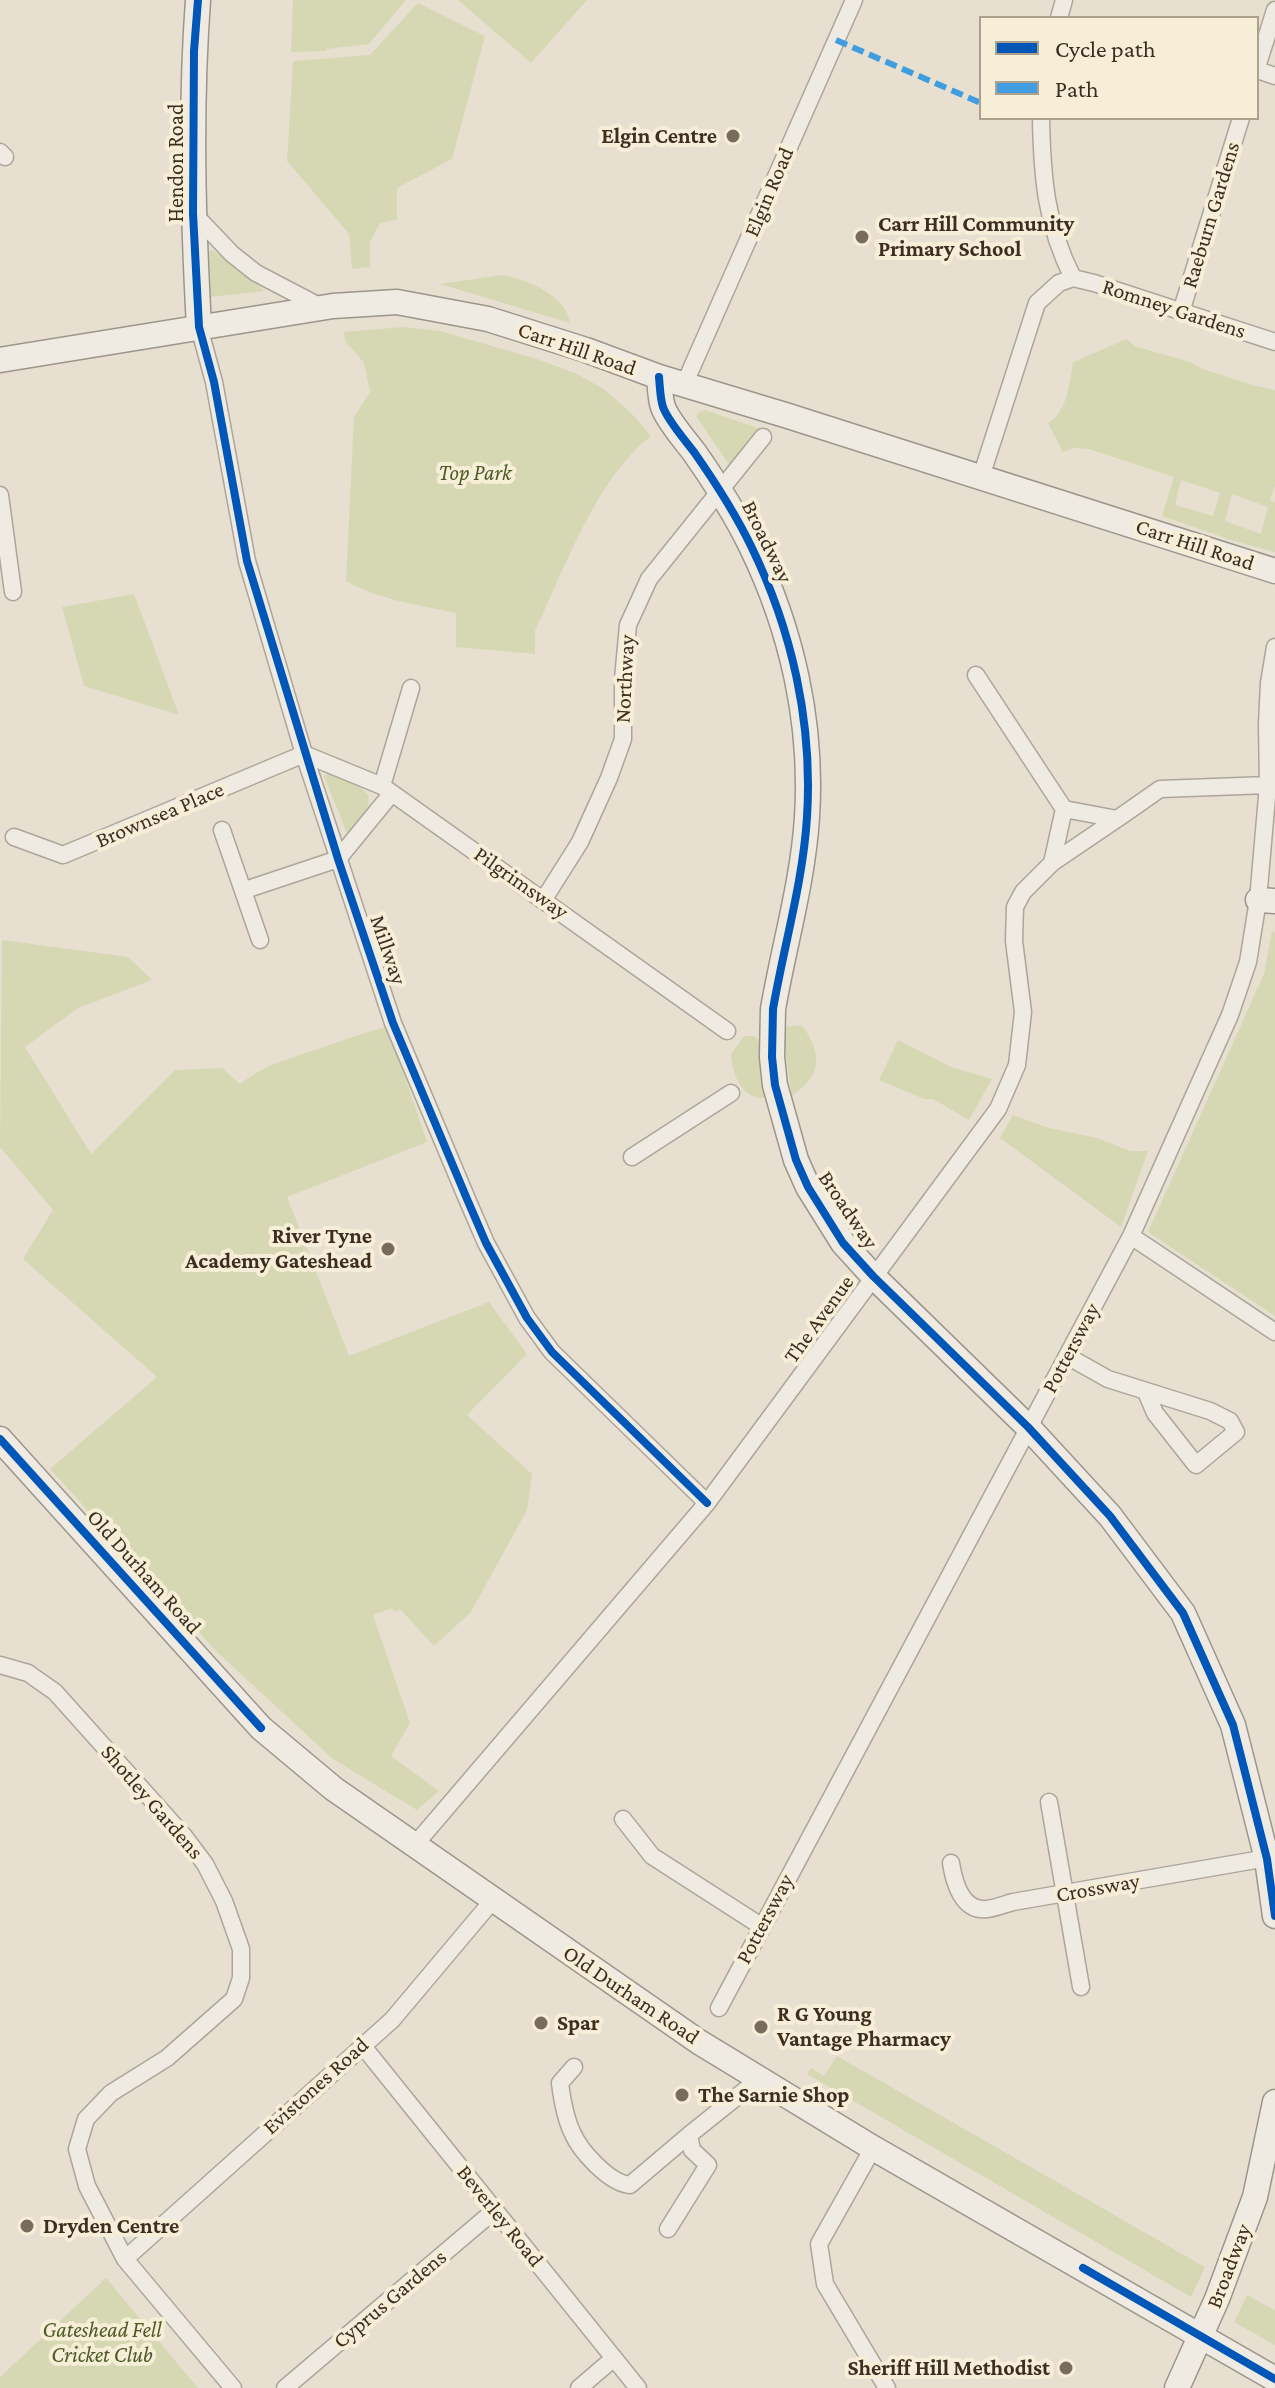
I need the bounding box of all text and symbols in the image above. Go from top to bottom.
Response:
legend [979,16,1259,120]
text: Cycle path [1055,35,1156,62]
text: Path [1055,75,1099,102]
street label: Hendon Road [163,104,189,222]
place label: Elgin Centre [601,123,717,149]
marker: Elgin Centre [724,127,742,145]
street label: Raeburn Gardens [1176,139,1246,291]
street label: Elgin Road [738,143,800,241]
place label: Carr Hill Community Primary School [878,211,1074,262]
marker: Carr Hill Community Primary School [853,228,871,246]
street label: Romney Gardens [1099,273,1249,345]
street label: Carr Hill Road [514,316,640,382]
park label: Top Park [438,460,512,486]
street label: Broadway [736,497,798,587]
street label: Carr Hill Road [1132,513,1258,577]
street label: Northway [610,634,640,724]
street label: Brownsea Place [92,776,228,854]
street label: Pilgrimsway [469,841,573,925]
street label: Millway [364,912,412,988]
street label: Broadway [812,1166,884,1254]
place label: River Tyne Academy Gateshead [185,1223,372,1274]
marker: River Tyne Academy Gateshead [379,1240,397,1258]
street label: The Avenue [778,1270,860,1368]
street label: Pottersway [1036,1299,1106,1397]
street label: Old Durham Road [81,1504,207,1640]
street label: Shotley Gardens [95,1739,209,1865]
street label: Crossway [1054,1868,1142,1908]
street label: Pottersway [730,1870,800,1968]
street label: Old Durham Road [558,1940,704,2050]
place label: R G Young Vantage Pharmacy [777,2001,951,2052]
place label: Spar [557,2010,600,2036]
marker: Spar [532,2014,550,2032]
marker: R G Young Vantage Pharmacy [752,2018,770,2036]
street label: Evistones Road [258,2032,374,2140]
place label: The Sarnie Shop [698,2082,849,2108]
marker: The Sarnie Shop [673,2086,691,2104]
street label: Beverley Road [451,2160,549,2272]
place label: Dryden Centre [43,2213,179,2239]
marker: Dryden Centre [18,2217,36,2235]
street label: Broadway [1201,2220,1257,2312]
street label: Cyprus Gardens [328,2244,452,2354]
park label: Gateshead Fell Cricket Club [42,2317,162,2368]
place label: Sheriff Hill Methodist [847,2355,1050,2381]
marker: Sheriff Hill Methodist [1057,2359,1075,2377]

